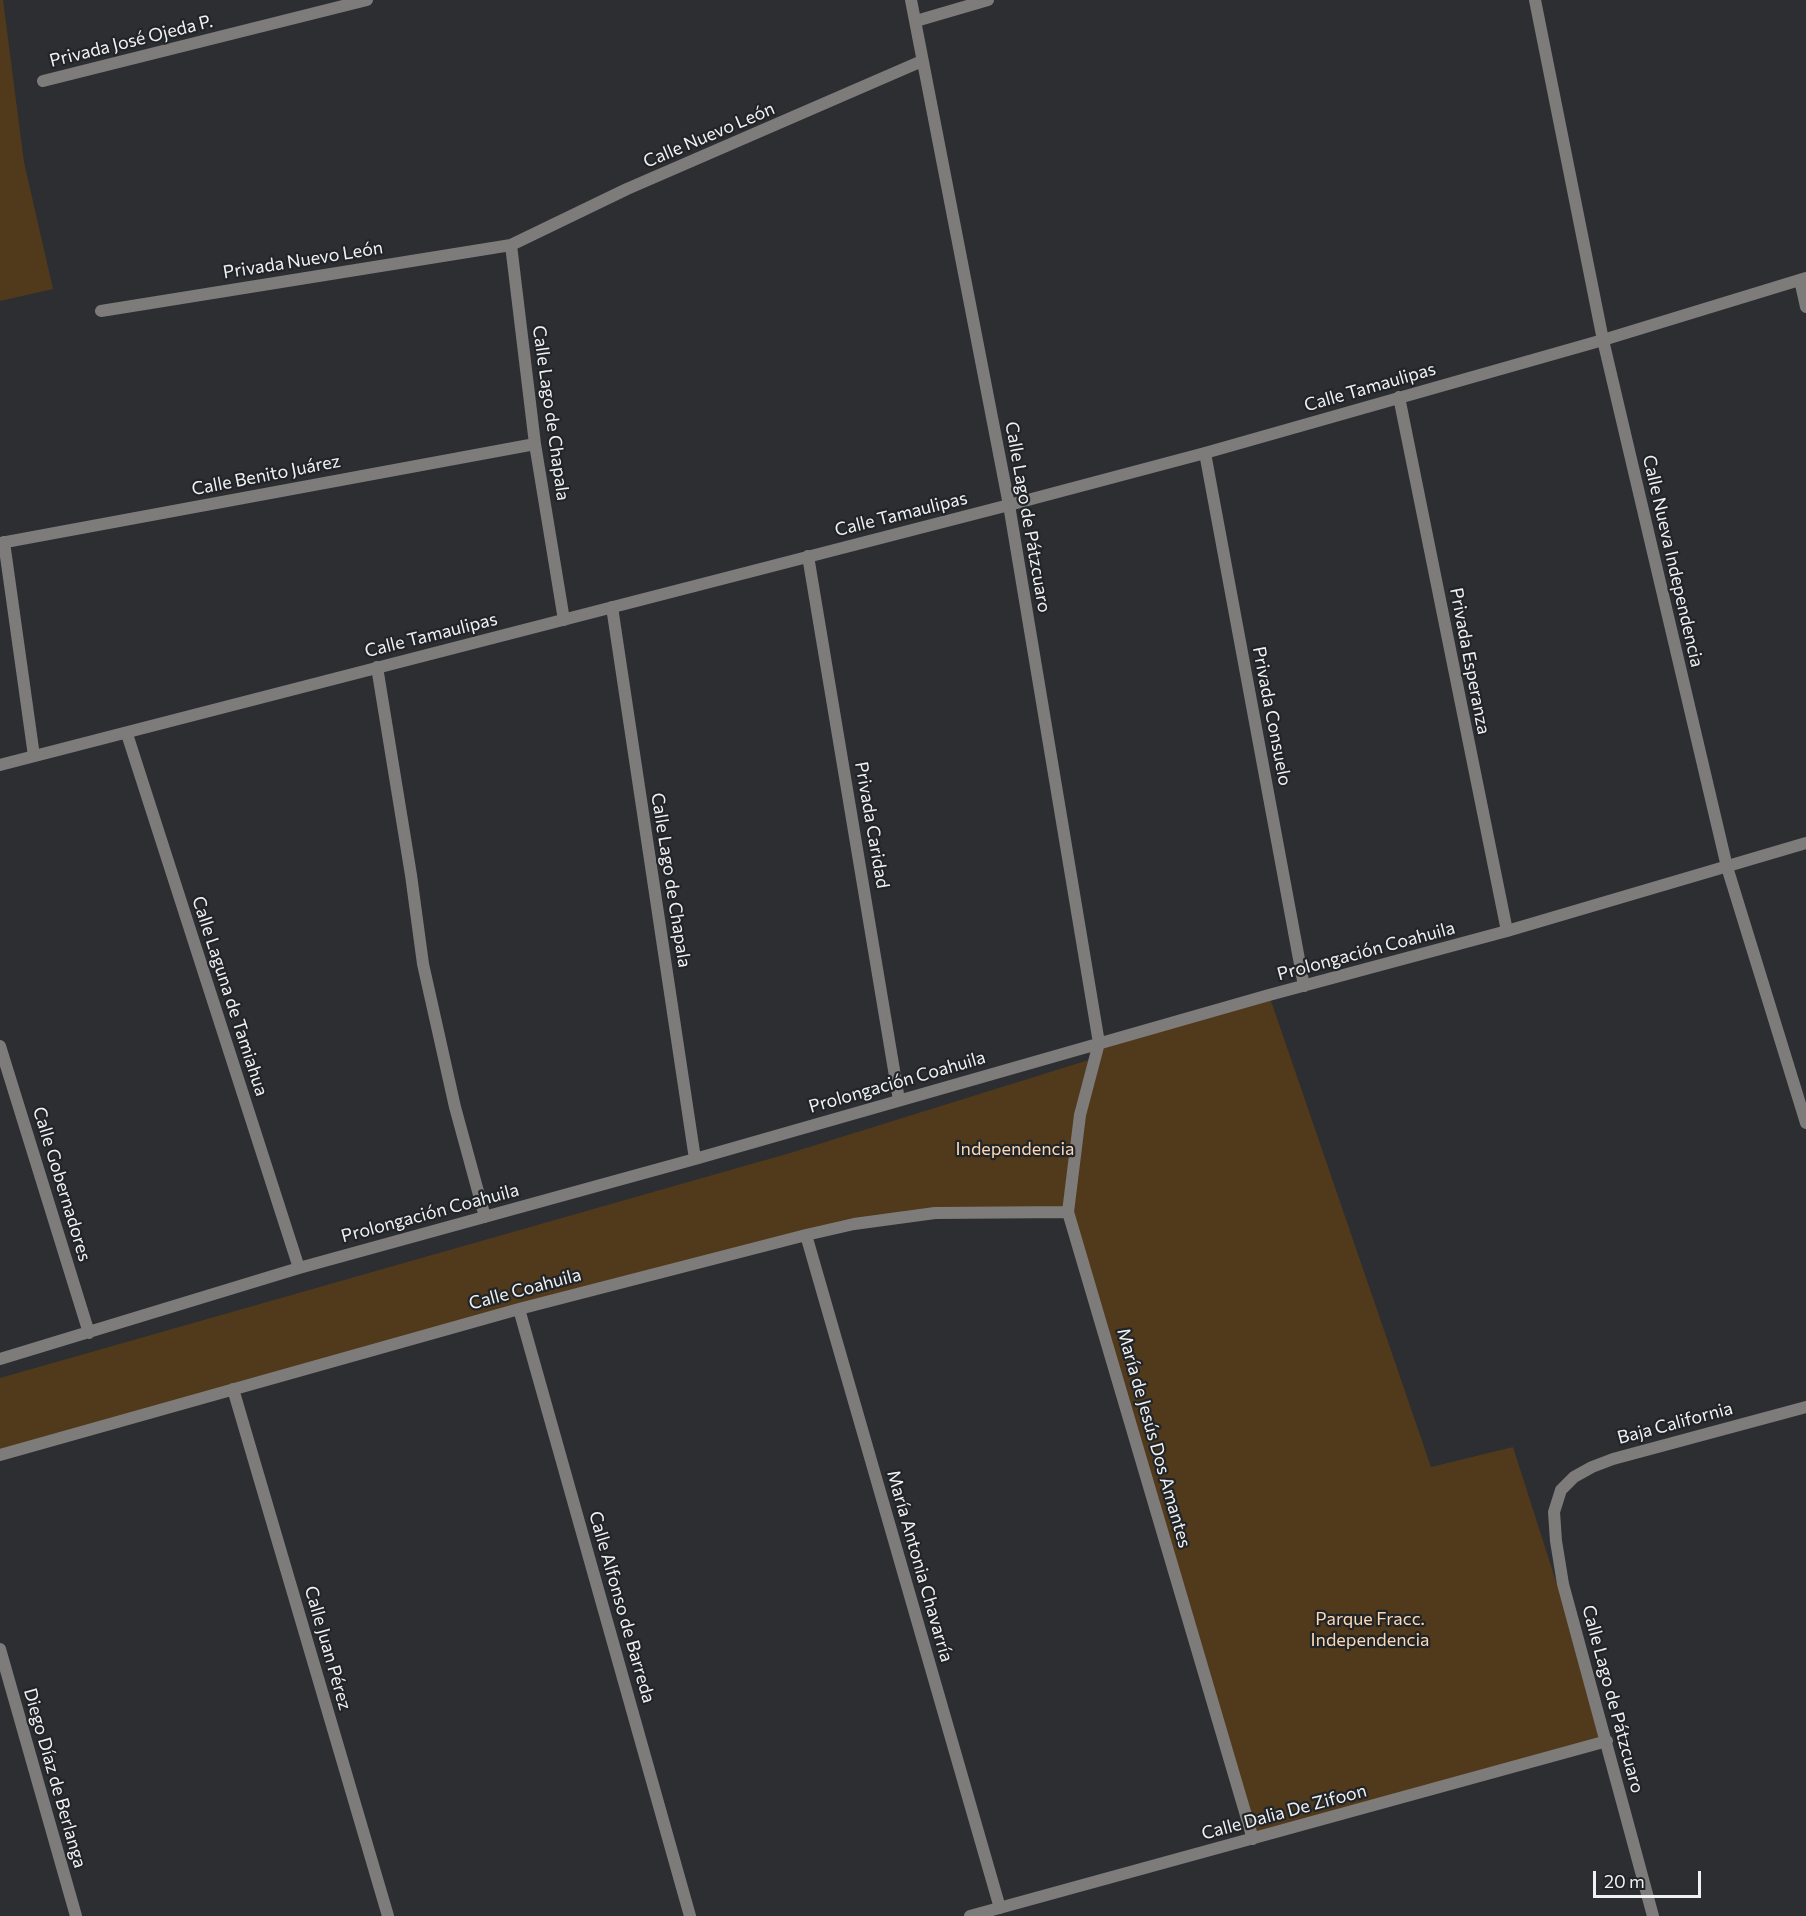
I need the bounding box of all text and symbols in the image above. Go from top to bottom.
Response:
street label: Privada José Ojeda P. [47,10,215,72]
street label: Calle Nuevo León [640,98,778,172]
street label: Privada Nuevo León [221,237,385,283]
street label: Calle Lago de Chapala [528,324,574,502]
street label: Calle Tamaulipas [1302,358,1438,416]
street label: Calle Lago de Pátzcuaro [1001,420,1055,614]
street label: Calle Benito Juárez [190,450,342,500]
street label: Calle Nueva Independencia [1638,453,1708,669]
street label: Calle Tamaulipas [832,487,970,541]
street label: Privada Esperanza [1445,586,1495,736]
street label: Calle Tamaulipas [362,608,500,662]
street label: Privada Consuelo [1248,645,1296,787]
street label: Privada Caridad [850,760,894,890]
street label: Calle Lago de Chapala [647,791,695,969]
street label: Calle Laguna de Tamiahua [187,893,273,1099]
street label: Prolongación Coahuila [1275,917,1457,985]
street label: Prolongación Coahuila [806,1046,988,1118]
street label: Calle Gobernadores [28,1104,96,1264]
park label: Independencia [956,1138,1074,1160]
street label: Prolongación Coahuila [339,1179,521,1247]
street label: Calle Coahuila [467,1264,583,1314]
street label: María de Jesús Dos Amantes [1112,1326,1196,1550]
street label: Baja California [1615,1397,1735,1449]
street label: María Antonia Chavarría [882,1468,958,1664]
street label: Calle Alfonso de Barreda [584,1509,660,1705]
street label: Calle Juan Pérez [300,1583,356,1713]
street label: Calle Lago de Pátzcuaro [1578,1603,1648,1795]
park label: Parque Fracc. Independencia [1311,1608,1429,1650]
street label: Diego Díaz de Berlanga [19,1686,91,1870]
street label: Calle Dalia De Zifoon [1199,1780,1369,1844]
scale bar [1596,1859,1704,1897]
text: 20 m [1604,1870,1645,1892]

